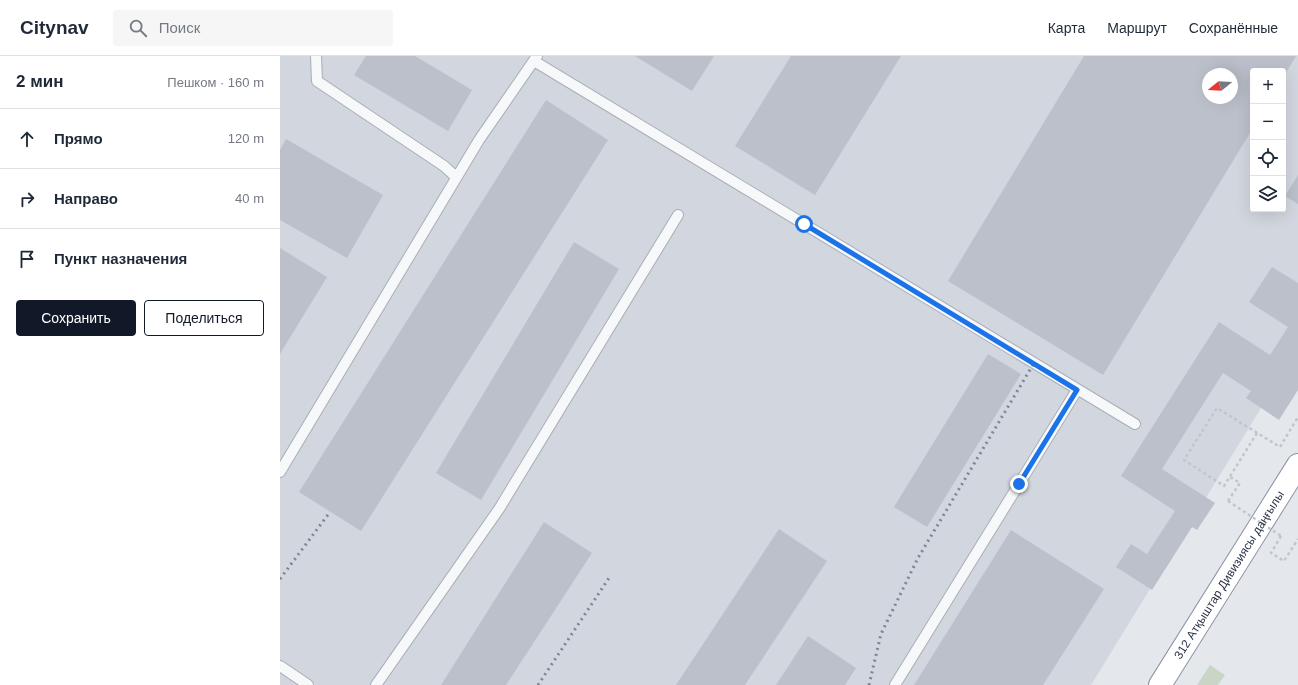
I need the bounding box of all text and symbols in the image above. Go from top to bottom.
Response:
search box [113,10,393,46]
text: Citynav [20,17,89,38]
icon: search [127,17,149,39]
text: Поиск [159,19,200,36]
text: Карта [1048,20,1085,36]
text: Маршрут [1107,20,1167,36]
text: Сохранённые [1189,20,1278,36]
north arrow [1202,68,1238,104]
map controls [1250,68,1286,212]
button: + [1250,68,1286,104]
text: 2 мин [16,72,63,91]
text: Пешком · 160 m [167,75,264,90]
button: − [1250,104,1286,140]
icon: ahead [16,128,38,150]
text: Прямо [54,130,103,147]
text: 120 m [228,131,264,146]
button: locate [1250,140,1286,176]
button: layers [1250,176,1286,212]
icon: right [16,188,38,210]
text: Направо [54,190,118,207]
text: 40 m [235,191,264,206]
route start [795,215,813,233]
icon: arrive [16,248,38,270]
text: Пункт назначения [54,250,187,267]
button: Сохранить [16,300,136,336]
button: Поделиться [144,300,264,336]
route end [1010,475,1028,493]
street label: 312 Атқыштар Дивизиясы даңғылы [1171,488,1287,662]

